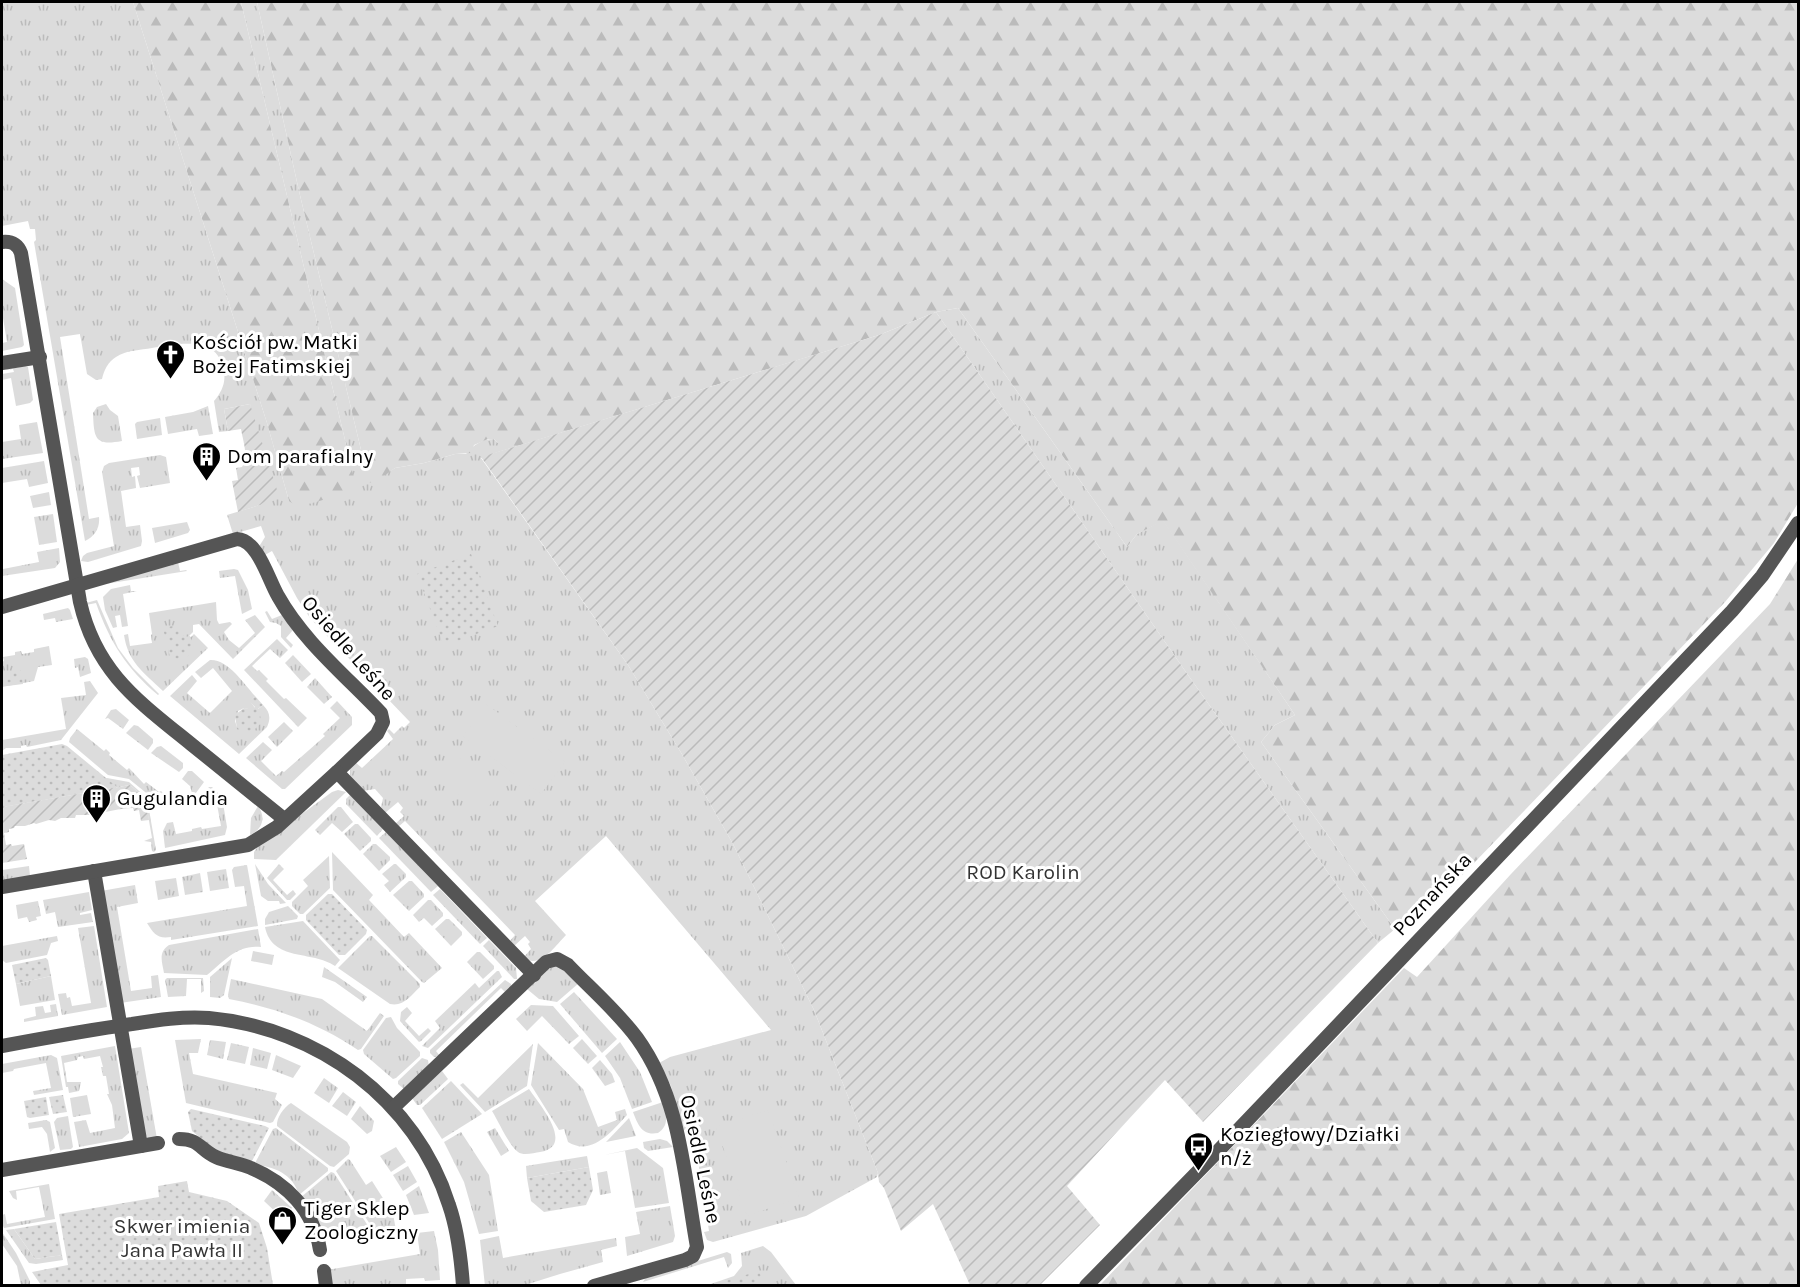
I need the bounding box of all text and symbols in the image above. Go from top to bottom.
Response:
place label: Kościół pw. Matki Bożej Fatimskiej [192,330,358,378]
church icon: Kościół pw. Matki Bożej Fatimskiej [155,338,187,380]
building icon: Dom parafialny [190,440,222,482]
place label: Dom parafialny [227,444,374,468]
street label: Osiedle Leśne [297,591,401,705]
building icon: Gugulandia [80,782,112,824]
place label: Gugulandia [117,786,228,810]
street label: Poznańska [1388,848,1476,940]
park label: ROD Karolin [966,860,1080,884]
street label: Osiedle Leśne [676,1093,726,1225]
place label: Koziegłowy/Działki n/ż [1220,1122,1400,1170]
bus stop icon: Koziegłowy/Działki n/ż [1183,1130,1215,1172]
place label: Tiger Sklep Zoologiczny [304,1196,418,1244]
shop icon: Tiger Sklep Zoologiczny [267,1204,299,1246]
park label: Skwer imienia Jana Pawła II [114,1214,250,1262]

